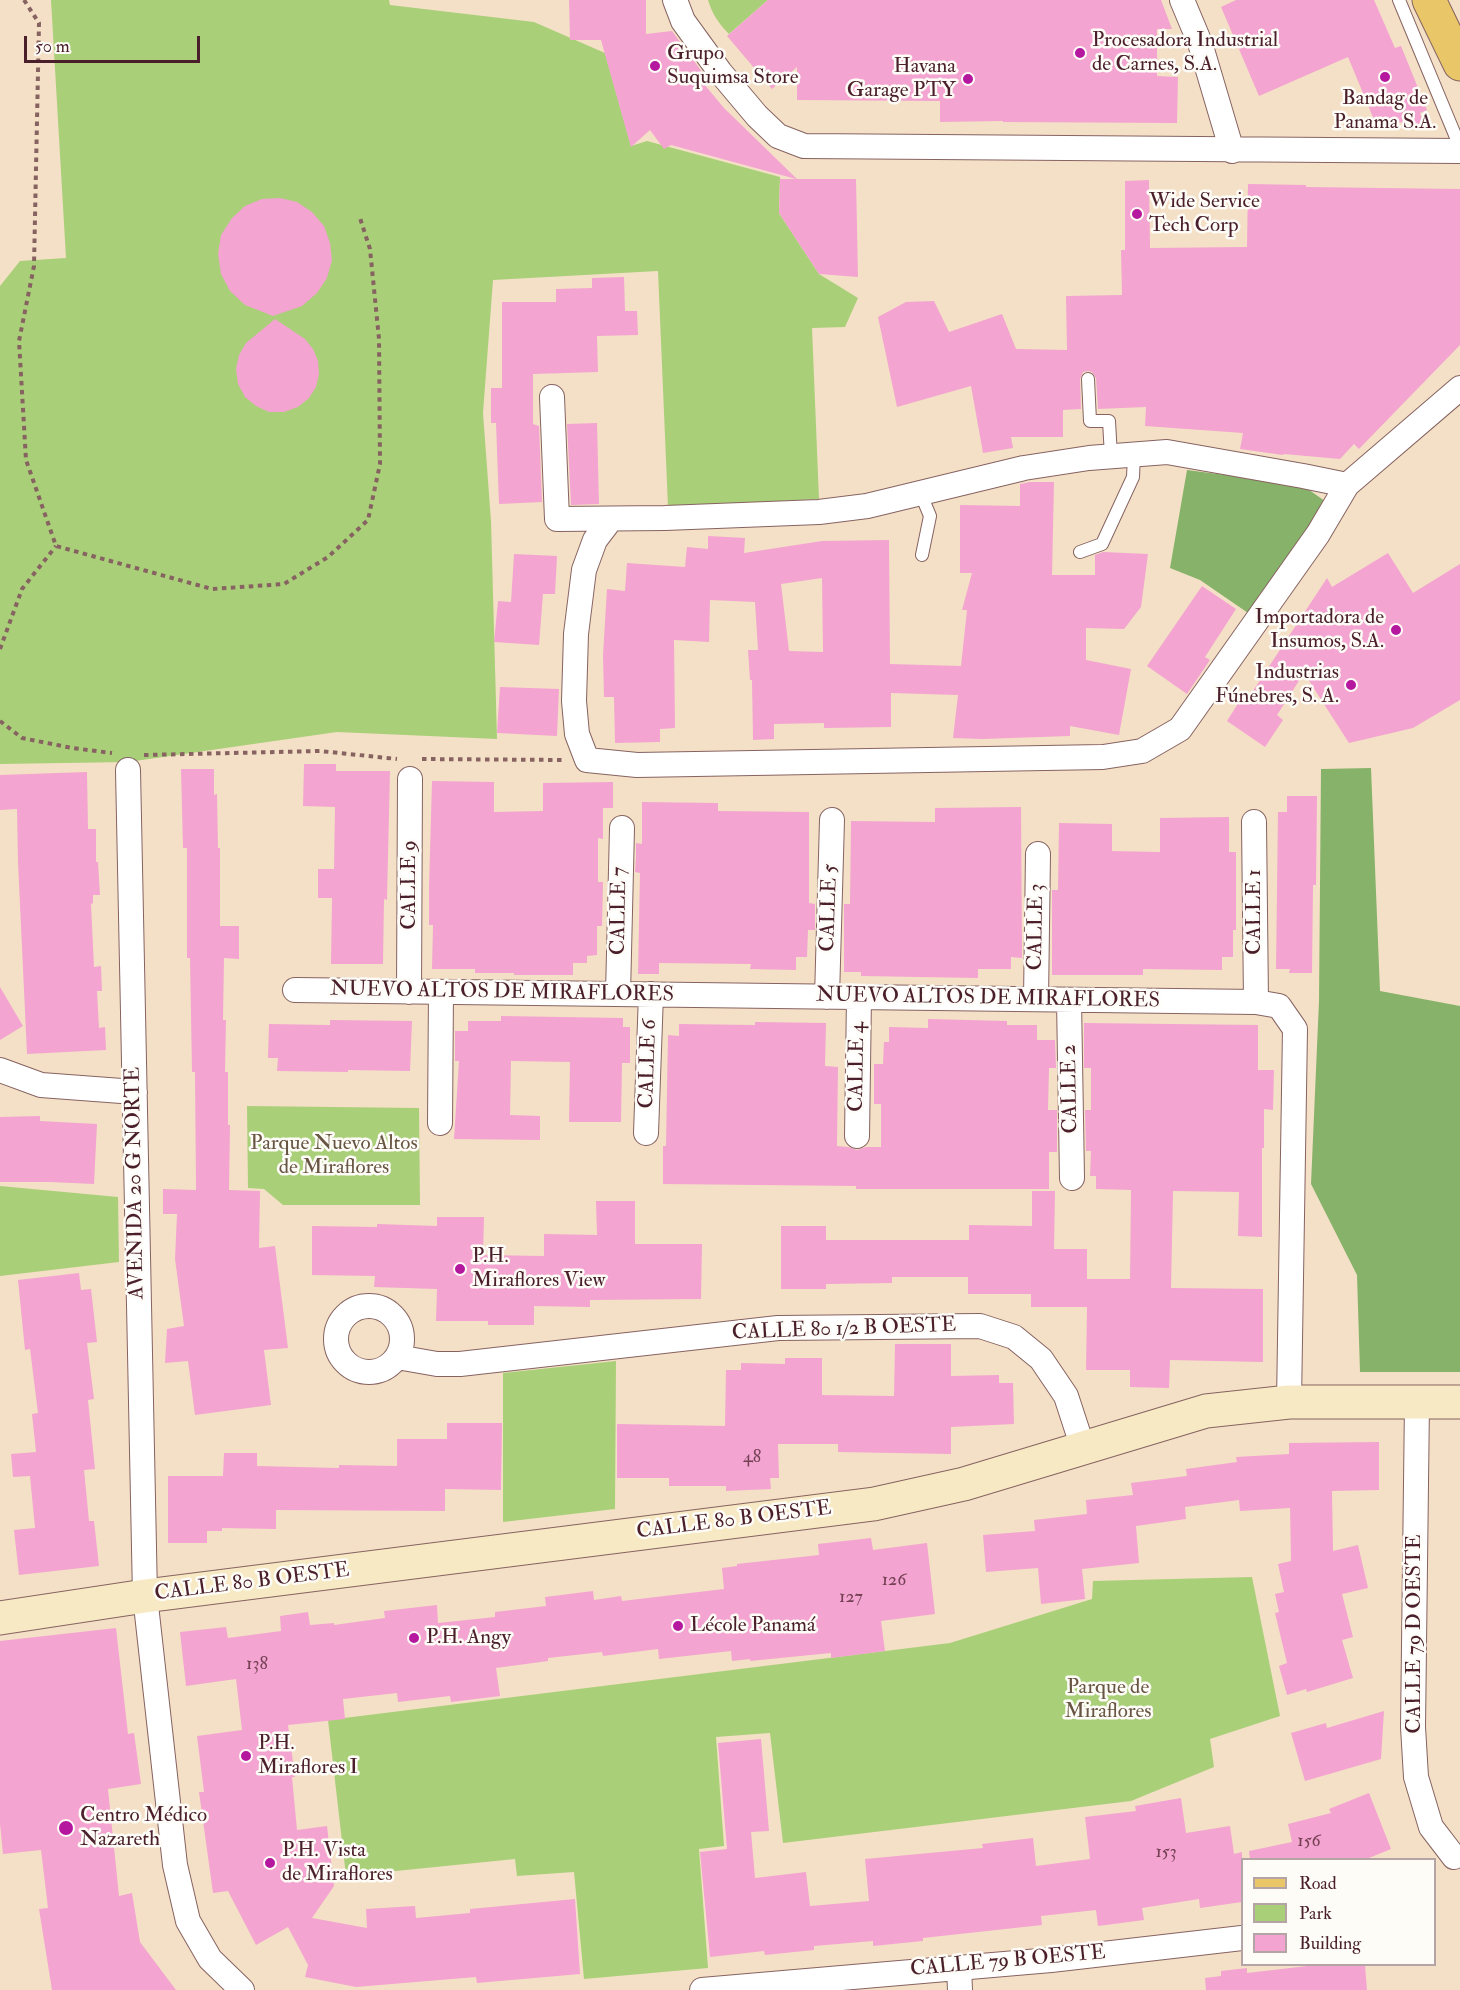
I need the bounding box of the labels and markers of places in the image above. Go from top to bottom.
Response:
place label: Procesadora Industrial de Carnes, S.A. [1092,28,1278,78]
place label: Grupo Suquimsa Store [667,41,798,91]
marker: Procesadora Industrial de Carnes, S.A. [1073,46,1087,60]
place label: Havana Garage PTY [847,54,956,104]
marker: Grupo Suquimsa Store [648,59,662,73]
marker: Bandag de Panama S.A. [1378,70,1392,84]
marker: Havana Garage PTY [961,72,975,86]
place label: Bandag de Panama S.A. [1334,86,1436,136]
place label: Wide Service Tech Corp [1149,189,1260,239]
marker: Wide Service Tech Corp [1130,207,1144,221]
place label: Importadora de Insumos, S.A. [1255,605,1384,655]
marker: Importadora de Insumos, S.A. [1389,623,1403,637]
place label: Industrias Fúnebres, S. A. [1215,660,1339,710]
marker: Industrias Fúnebres, S. A. [1344,678,1358,692]
place label: P.H. Miraflores View [472,1244,606,1294]
marker: P.H. Miraflores View [453,1262,467,1276]
place label: Lécole Panamá [690,1613,816,1639]
marker: Lécole Panamá [671,1619,685,1633]
place label: P.H. Angy [426,1625,511,1651]
marker: P.H. Angy [407,1631,421,1645]
place label: P.H. Miraflores I [258,1731,358,1781]
marker: P.H. Miraflores I [239,1749,253,1763]
place label: Centro Médico Nazareth [80,1803,207,1853]
marker: Centro Médico Nazareth [57,1819,75,1837]
place label: P.H. Vista de Miraflores [282,1838,393,1888]
marker: P.H. Vista de Miraflores [263,1856,277,1870]

